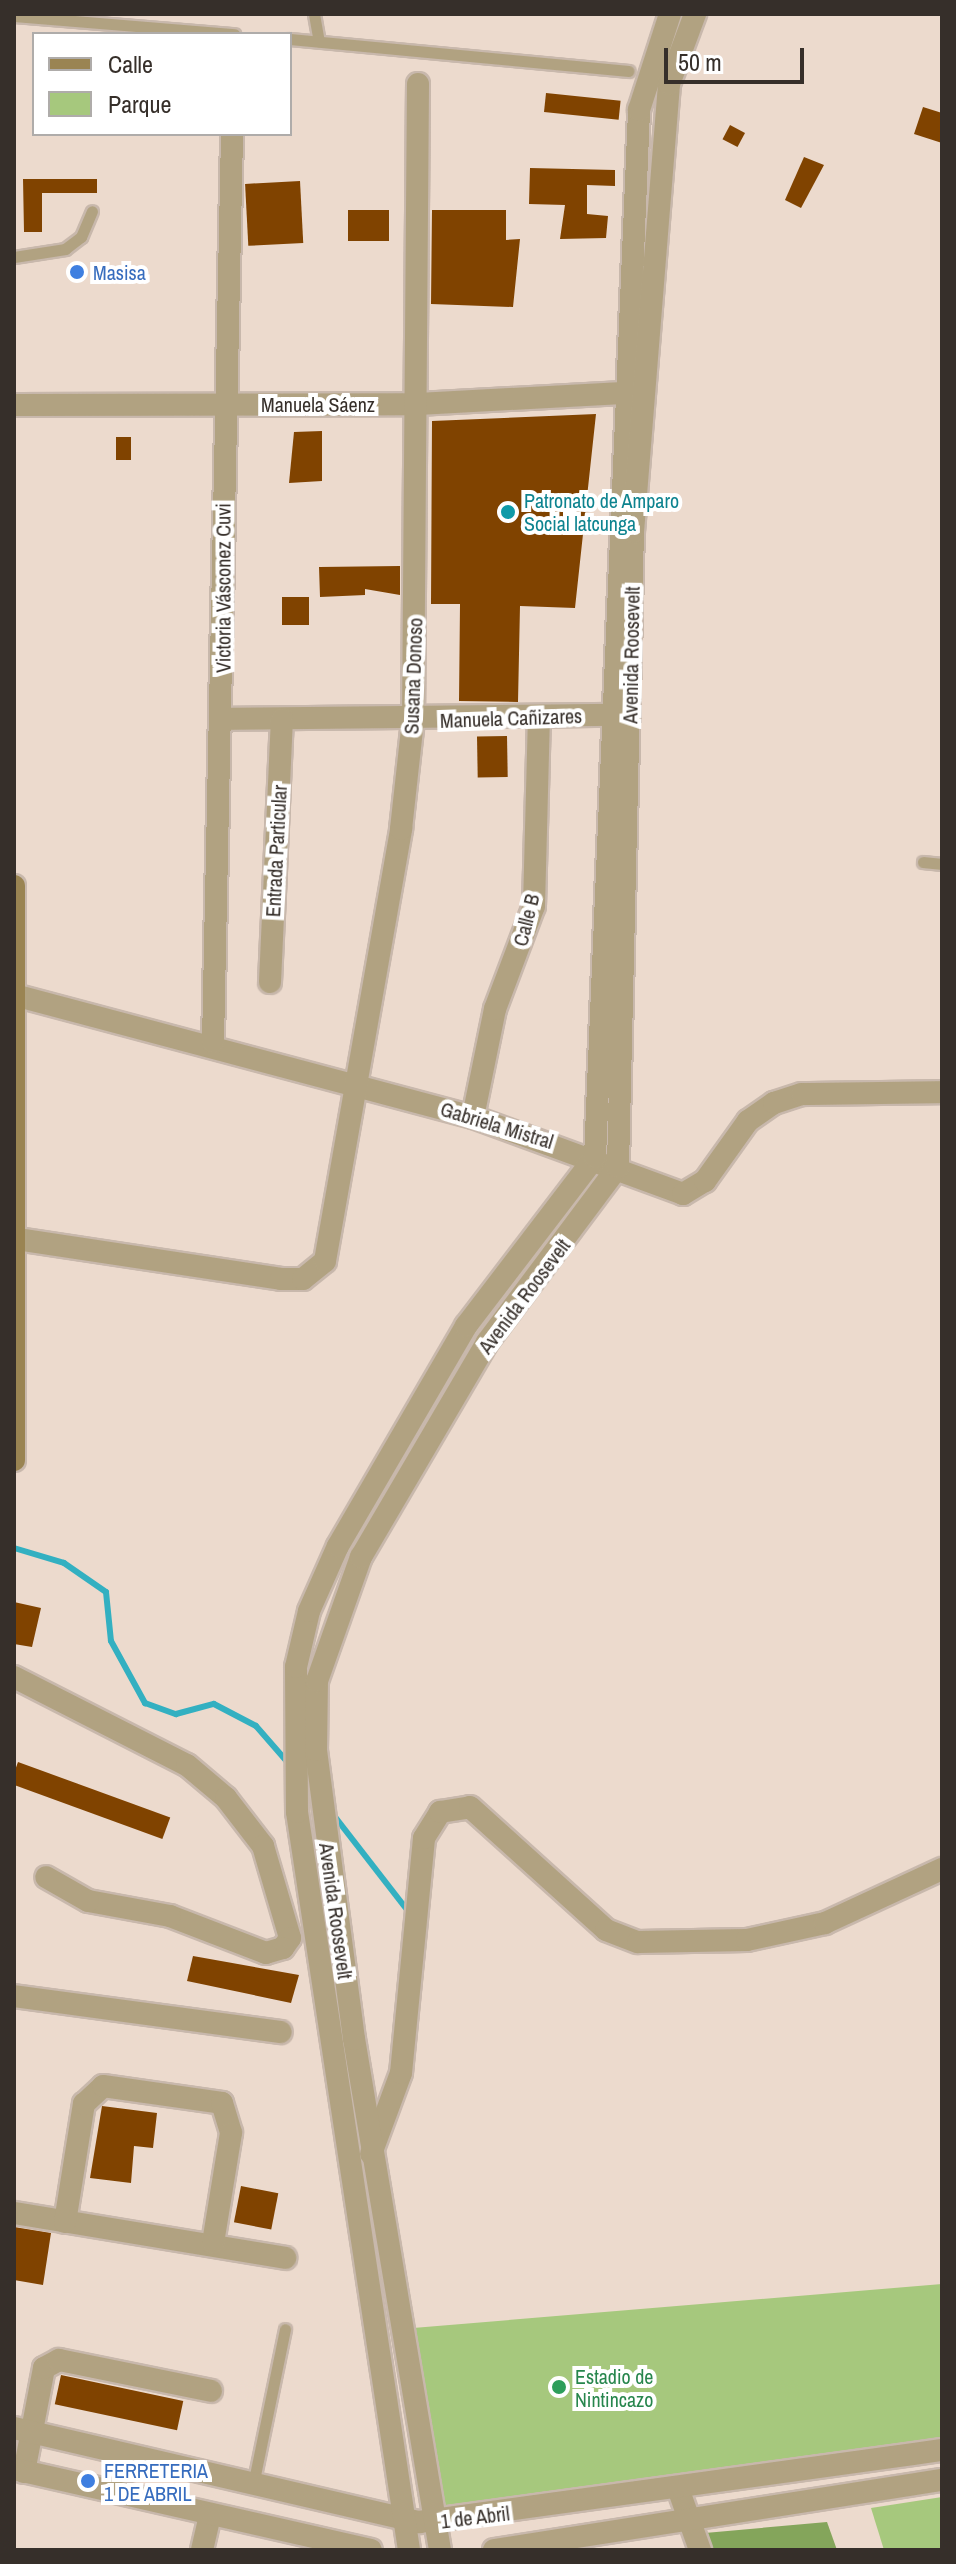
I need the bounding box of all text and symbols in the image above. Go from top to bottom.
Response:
legend [32,32,292,136]
scale bar [668,32,808,82]
text: 50 m [678,46,722,78]
text: Calle [108,48,153,80]
text: Parque [108,88,171,120]
place label: Masisa [93,260,146,284]
marker: Masisa [68,263,86,281]
street label: Manuela Sáenz [261,392,375,416]
place label: Patronato de Amparo Social latcunga [524,488,680,535]
street label: Victoria Vásconez Cuvi [211,503,235,673]
marker: Patronato de Amparo Social latcunga [499,503,517,521]
street label: Avenida Roosevelt [618,586,644,724]
street label: Susana Donoso [399,617,427,735]
street label: Manuela Cañizares [440,704,582,732]
street label: Entrada Particular [261,784,291,918]
street label: Calle B [508,891,544,949]
street label: Gabriela Mistral [438,1096,556,1154]
street label: Avenida Roosevelt [473,1234,575,1358]
street label: Avenida Roosevelt [315,1841,357,1981]
place label: Estadio de Nintincazo [575,2364,653,2411]
marker: Estadio de Nintincazo [550,2378,568,2396]
place label: FERRETERIA 1 DE ABRIL [104,2458,208,2505]
marker: FERRETERIA 1 DE ABRIL [79,2472,97,2490]
street label: 1 de Abril [439,2501,511,2533]

